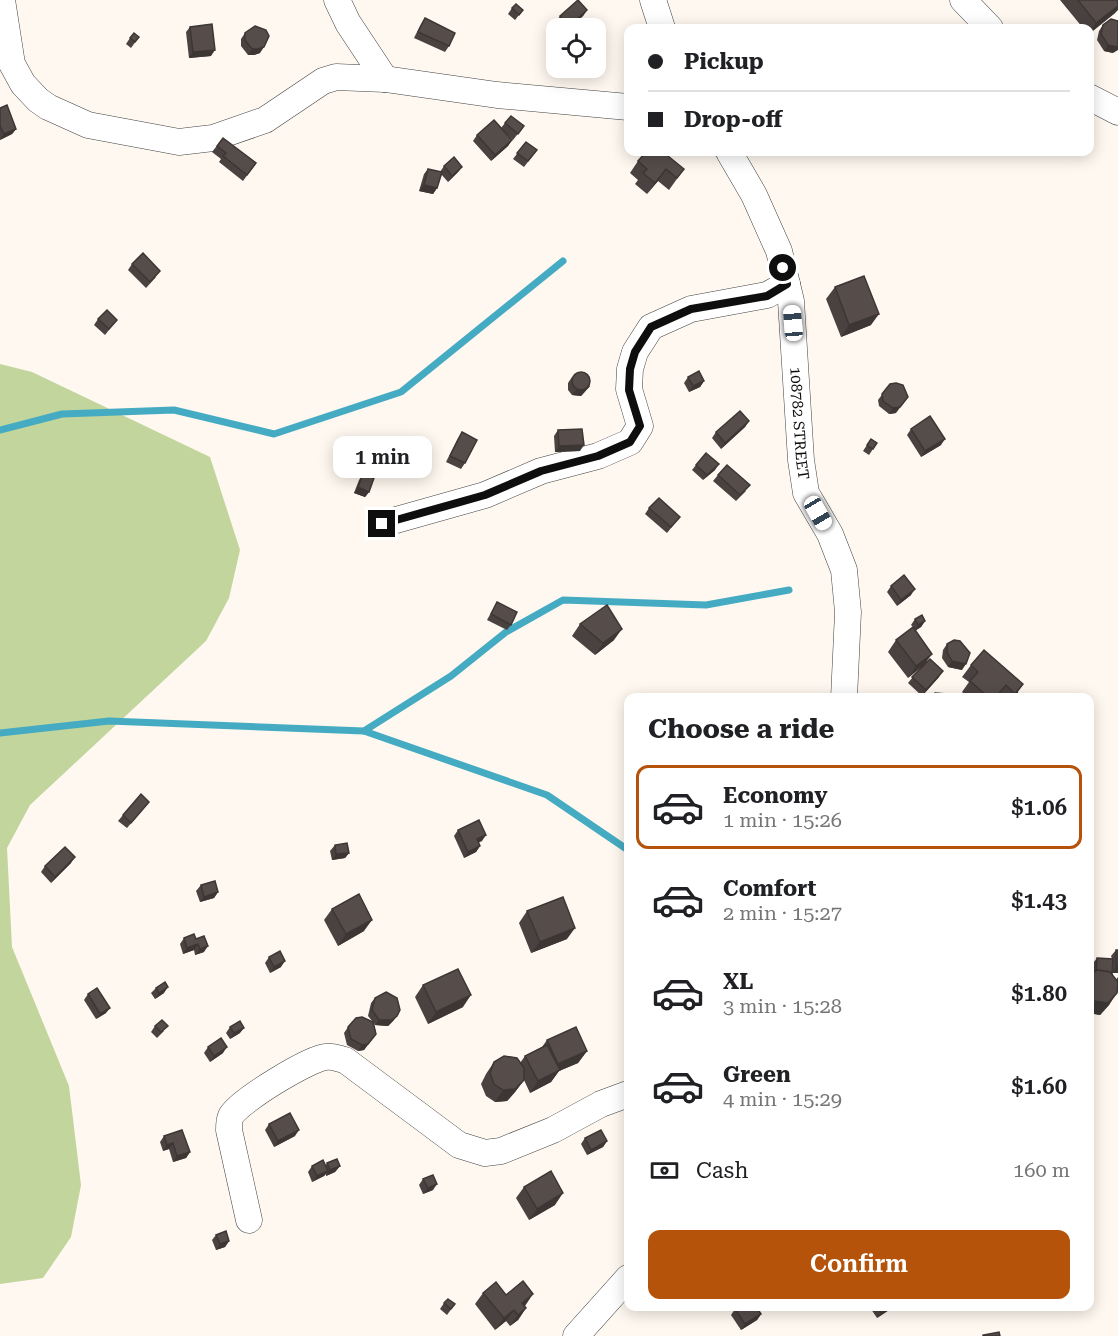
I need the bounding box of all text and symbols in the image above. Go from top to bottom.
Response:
map controls [546,18,606,78]
button: locate [546,18,606,78]
text: Pickup [684,49,764,74]
text: Drop-off [684,107,782,132]
route start [769,254,796,281]
car [782,304,804,342]
street label: 108782 STREET [786,366,813,481]
callout: 1 min [332,437,431,479]
text: 1 min [355,445,410,469]
car [801,493,835,533]
route end [368,510,395,537]
text: Choose a ride [648,713,834,745]
icon: car [651,780,705,834]
text: Economy [723,783,827,808]
text: $1.06 [1011,795,1067,820]
text: 1 min · 15:26 [723,808,842,832]
icon: car [651,873,705,927]
text: Comfort [723,876,816,901]
text: $1.43 [1011,888,1067,913]
text: 2 min · 15:27 [723,901,842,925]
icon: car [651,966,705,1020]
text: XL [723,969,753,994]
text: $1.80 [1011,981,1067,1006]
text: 3 min · 15:28 [723,994,842,1018]
icon: car [651,1059,705,1113]
text: Green [723,1062,791,1087]
text: $1.60 [1011,1074,1067,1099]
text: 4 min · 15:29 [723,1087,842,1111]
icon: cash [648,1154,681,1187]
text: Cash [696,1158,748,1183]
text: 160 m [1013,1158,1070,1182]
button: Confirm [648,1230,1070,1299]

